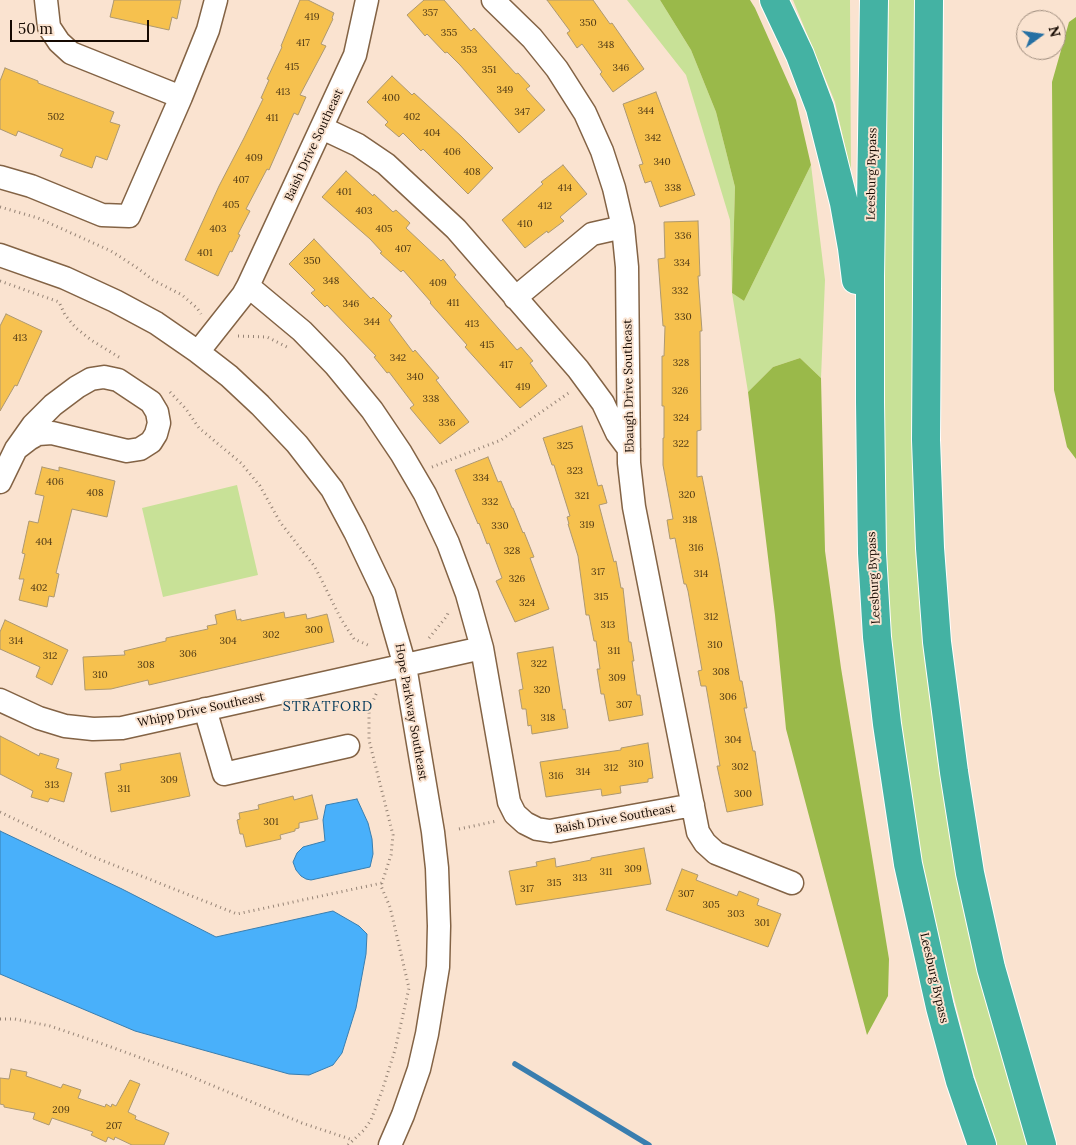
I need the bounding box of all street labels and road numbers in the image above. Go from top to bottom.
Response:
street label: Baish Drive Southeast [282,87,346,203]
street label: Leesburg Bypass [864,128,880,220]
street label: Ebaugh Drive Southeast [621,319,637,453]
street label: Leesburg Bypass [864,531,884,625]
street label: Hope Parkway Southeast [392,642,430,782]
street label: Whipp Drive Southeast [136,690,266,730]
street label: Baish Drive Southeast [554,801,676,837]
street label: Leesburg Bypass [917,931,951,1025]

